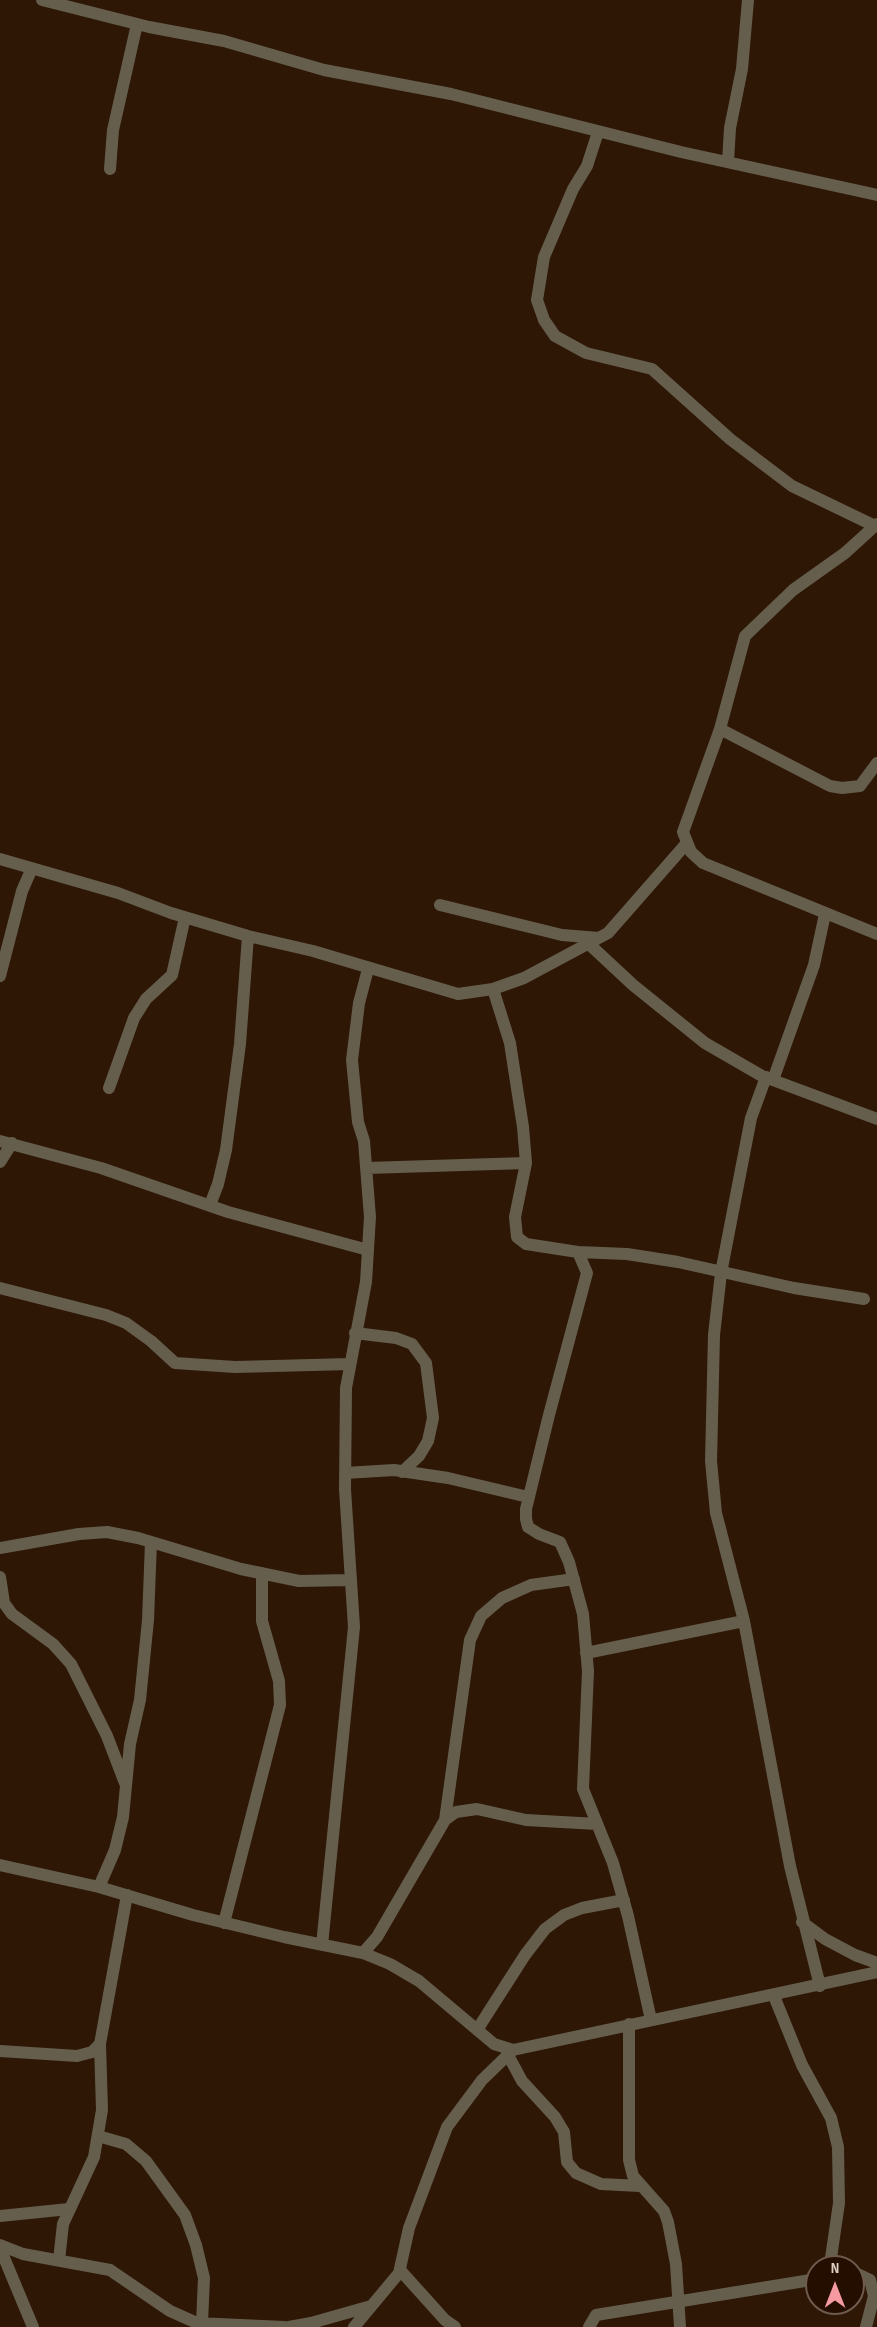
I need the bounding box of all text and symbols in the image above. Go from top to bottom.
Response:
north arrow [805,2255,865,2315]
text: N [831,2259,839,2278]

